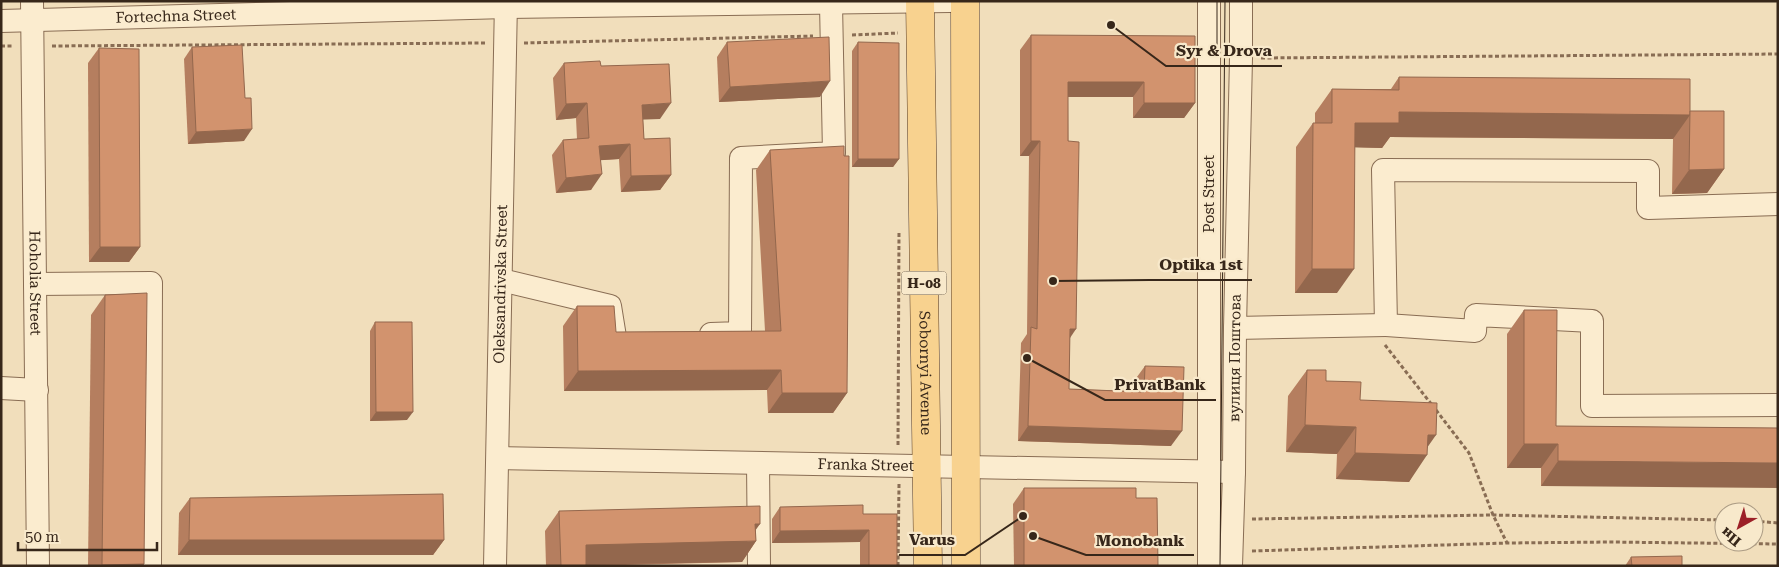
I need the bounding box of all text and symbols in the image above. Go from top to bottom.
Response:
street label: Fortechna Street [115,5,237,27]
callout: Syr & Drova [1166,35,1282,66]
text: Syr & Drova [1176,41,1273,60]
street label: Post Street [1200,155,1218,233]
street label: Oleksandrivska Street [490,204,511,364]
street label: Hoholia Street [25,230,45,336]
callout: Оptika 1st [1149,249,1252,280]
text: Оptika 1st [1159,255,1243,274]
road number: Н-08 [902,272,946,294]
street label: вулиця Поштова [1225,294,1245,422]
street label: Sobornyi Avenue [915,310,935,435]
callout: PrivatBank [1105,369,1216,400]
text: PrivatBank [1114,375,1206,394]
street label: Franka Street [818,455,915,475]
north arrow [1714,502,1764,552]
scale bar [18,520,156,552]
callout: Varus [899,524,965,555]
callout: Monobank [1086,524,1194,555]
text: Пн [1717,524,1744,550]
text: 50 m [25,528,60,546]
text: Varus [909,530,955,549]
text: Monobank [1096,531,1184,550]

